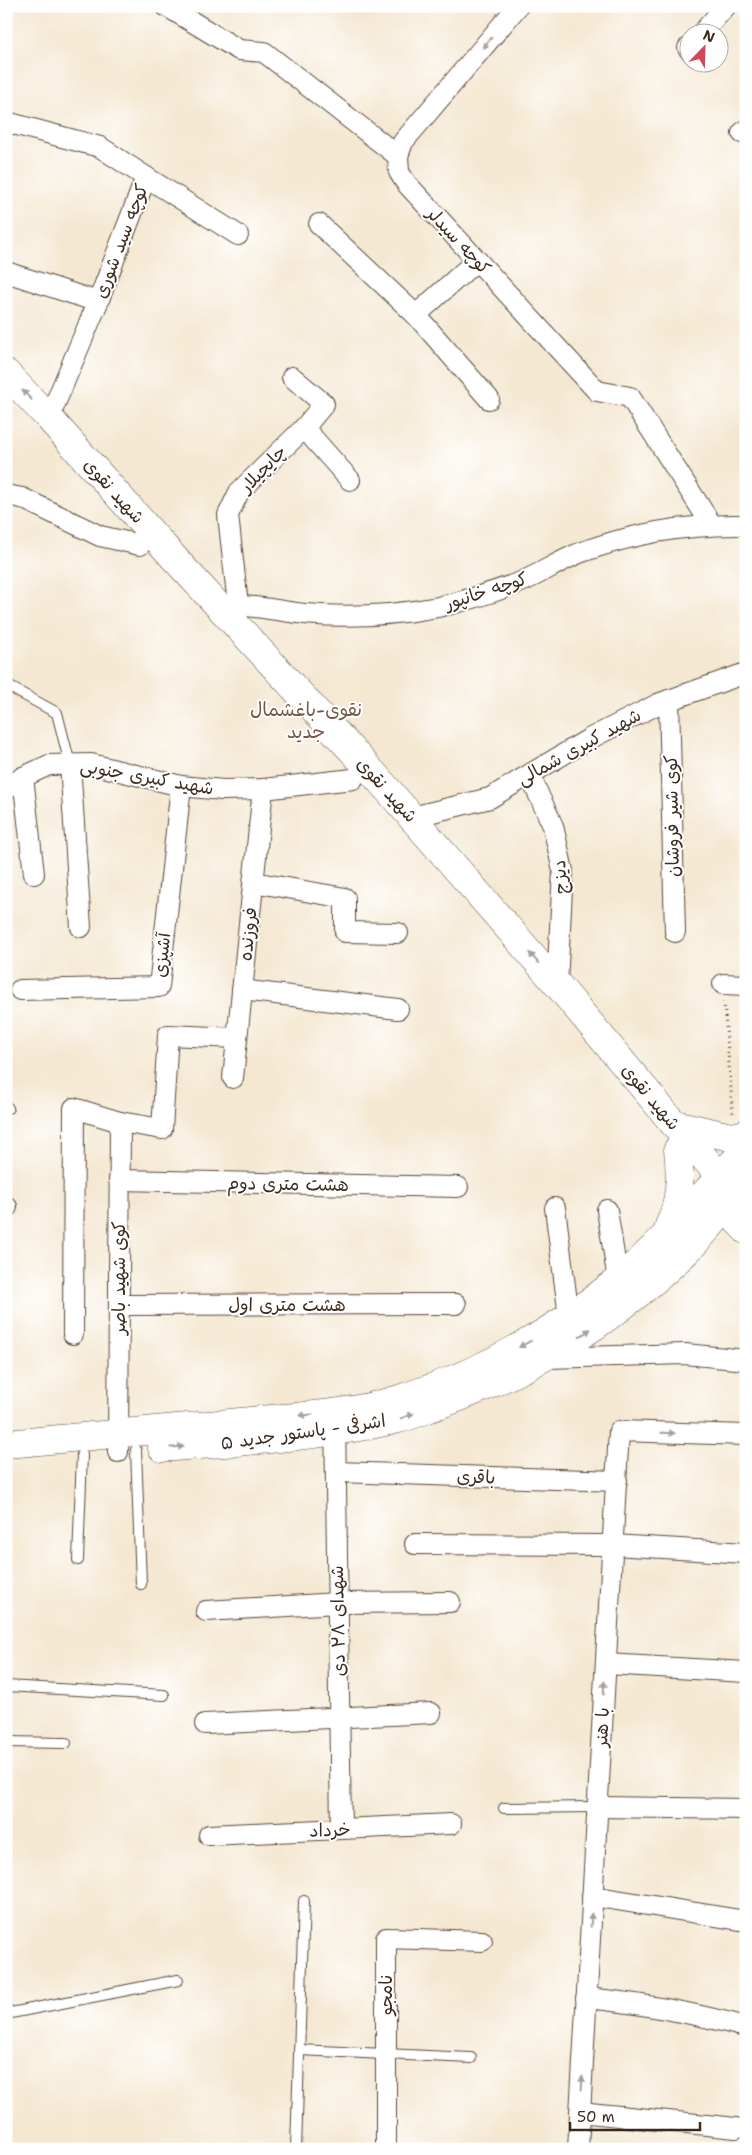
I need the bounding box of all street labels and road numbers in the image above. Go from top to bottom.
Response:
street label: کوچه سید شوری [88,180,154,302]
street label: کوچه سیدلر [420,201,496,280]
street label: چایچیلار [233,440,292,499]
street label: شهید نقوی [78,453,150,529]
street label: کوچه خانپور [440,566,531,616]
street label: شهید کبیری شمالی [513,703,645,791]
street label: شهید نقوی [351,752,423,828]
street label: شهید کبیری جنوبی [79,753,215,801]
street label: کوی شیر فروشان [659,754,685,877]
street label: دیزج [547,859,573,895]
street label: فروزنده [233,906,263,962]
street label: آشپزی [148,930,176,979]
street label: شهید نقوی [616,1059,686,1135]
street label: هشت متری دوم [227,1171,349,1199]
street label: کوی شهید باصر [107,1221,131,1337]
street label: هشت متری اول [228,1293,346,1317]
street label: اشرفی - پاستور جدید ۵ [219,1409,387,1455]
street label: باقری [456,1464,496,1490]
street label: شهدای ۲۸ دی [325,1565,351,1677]
street label: با هنر [589,1706,615,1750]
street label: خرداد [309,1817,351,1843]
street label: نامجو [374,1975,398,2017]

